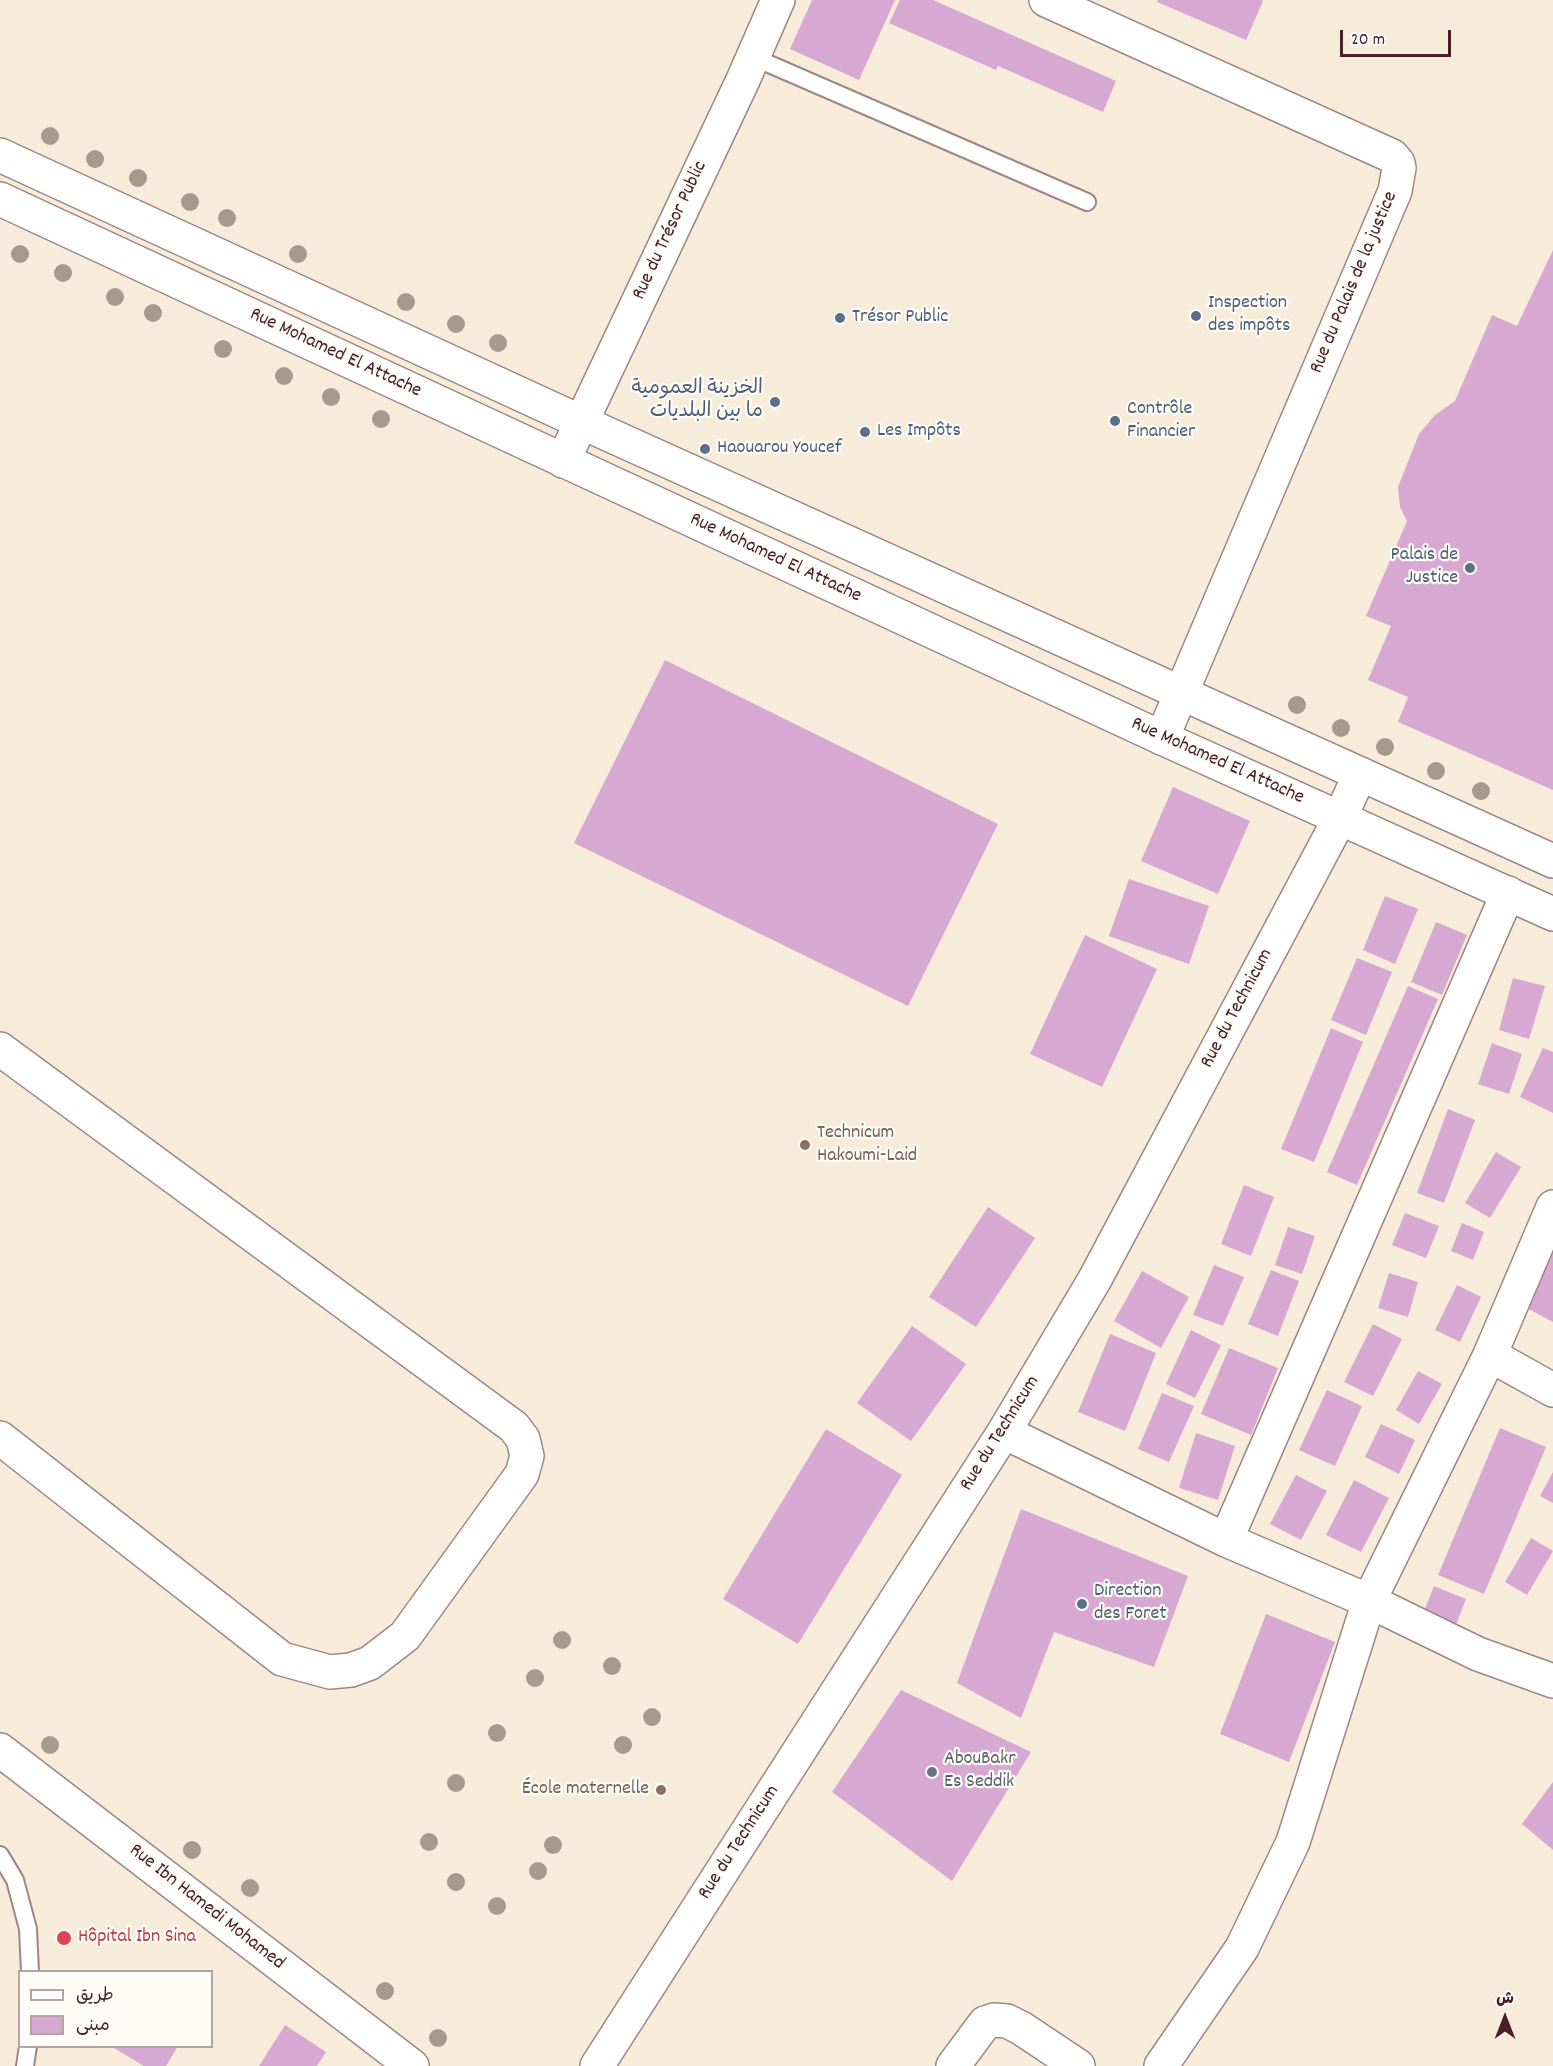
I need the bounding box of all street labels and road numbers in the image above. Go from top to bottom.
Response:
street label: Rue du Trésor Public [628,158,714,304]
street label: Rue du Palais de la justice [1306,188,1404,378]
street label: Rue Mohamed El Attache [245,304,425,404]
street label: Rue Mohamed El Attache [685,509,865,609]
street label: Rue Mohamed El Attache [1127,713,1307,811]
street label: Rue du Technicum [1197,945,1279,1073]
street label: Rue du Technicum [956,1372,1046,1496]
street label: Rue du Technicum [694,1781,786,1905]
street label: Rue Ibn Hamedi Mohamed [123,1840,289,1976]

